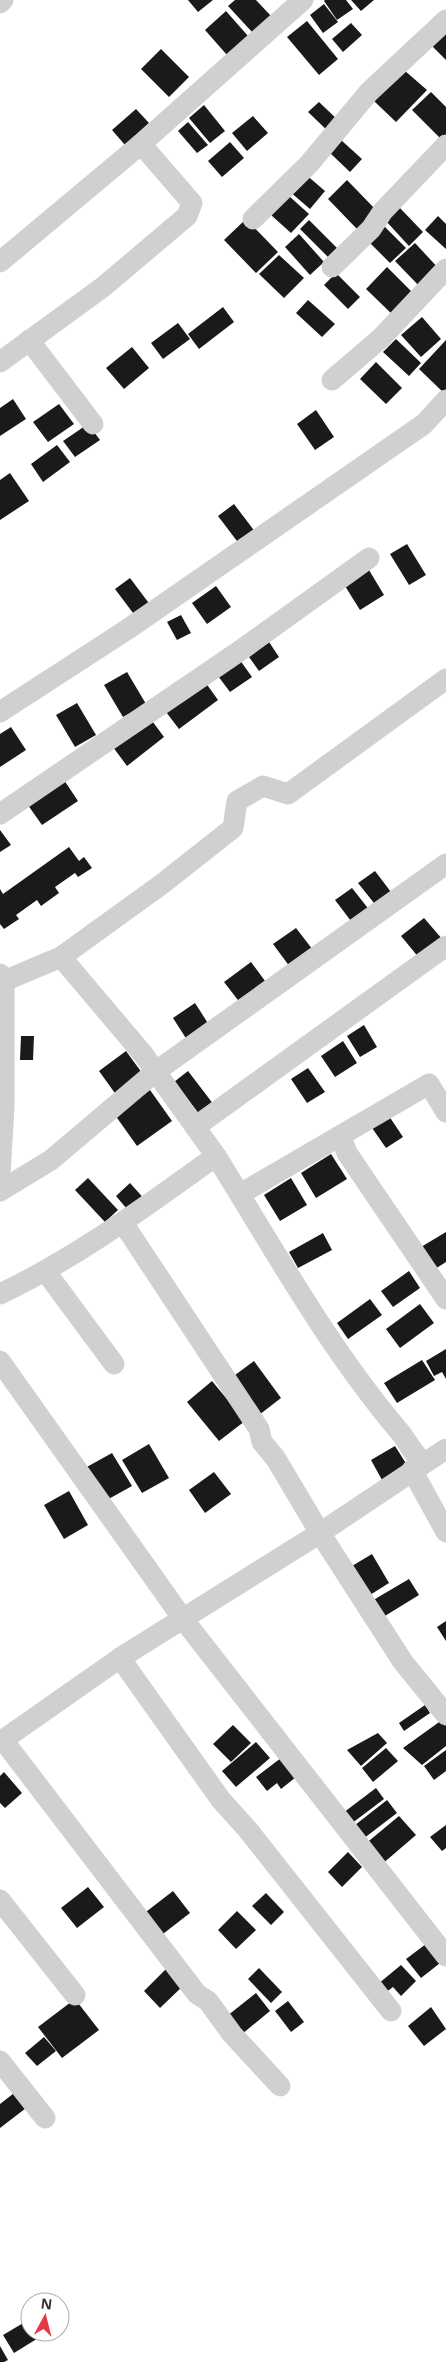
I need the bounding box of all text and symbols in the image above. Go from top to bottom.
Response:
north arrow [20,2292,70,2342]
text: N [40,2293,53,2314]

